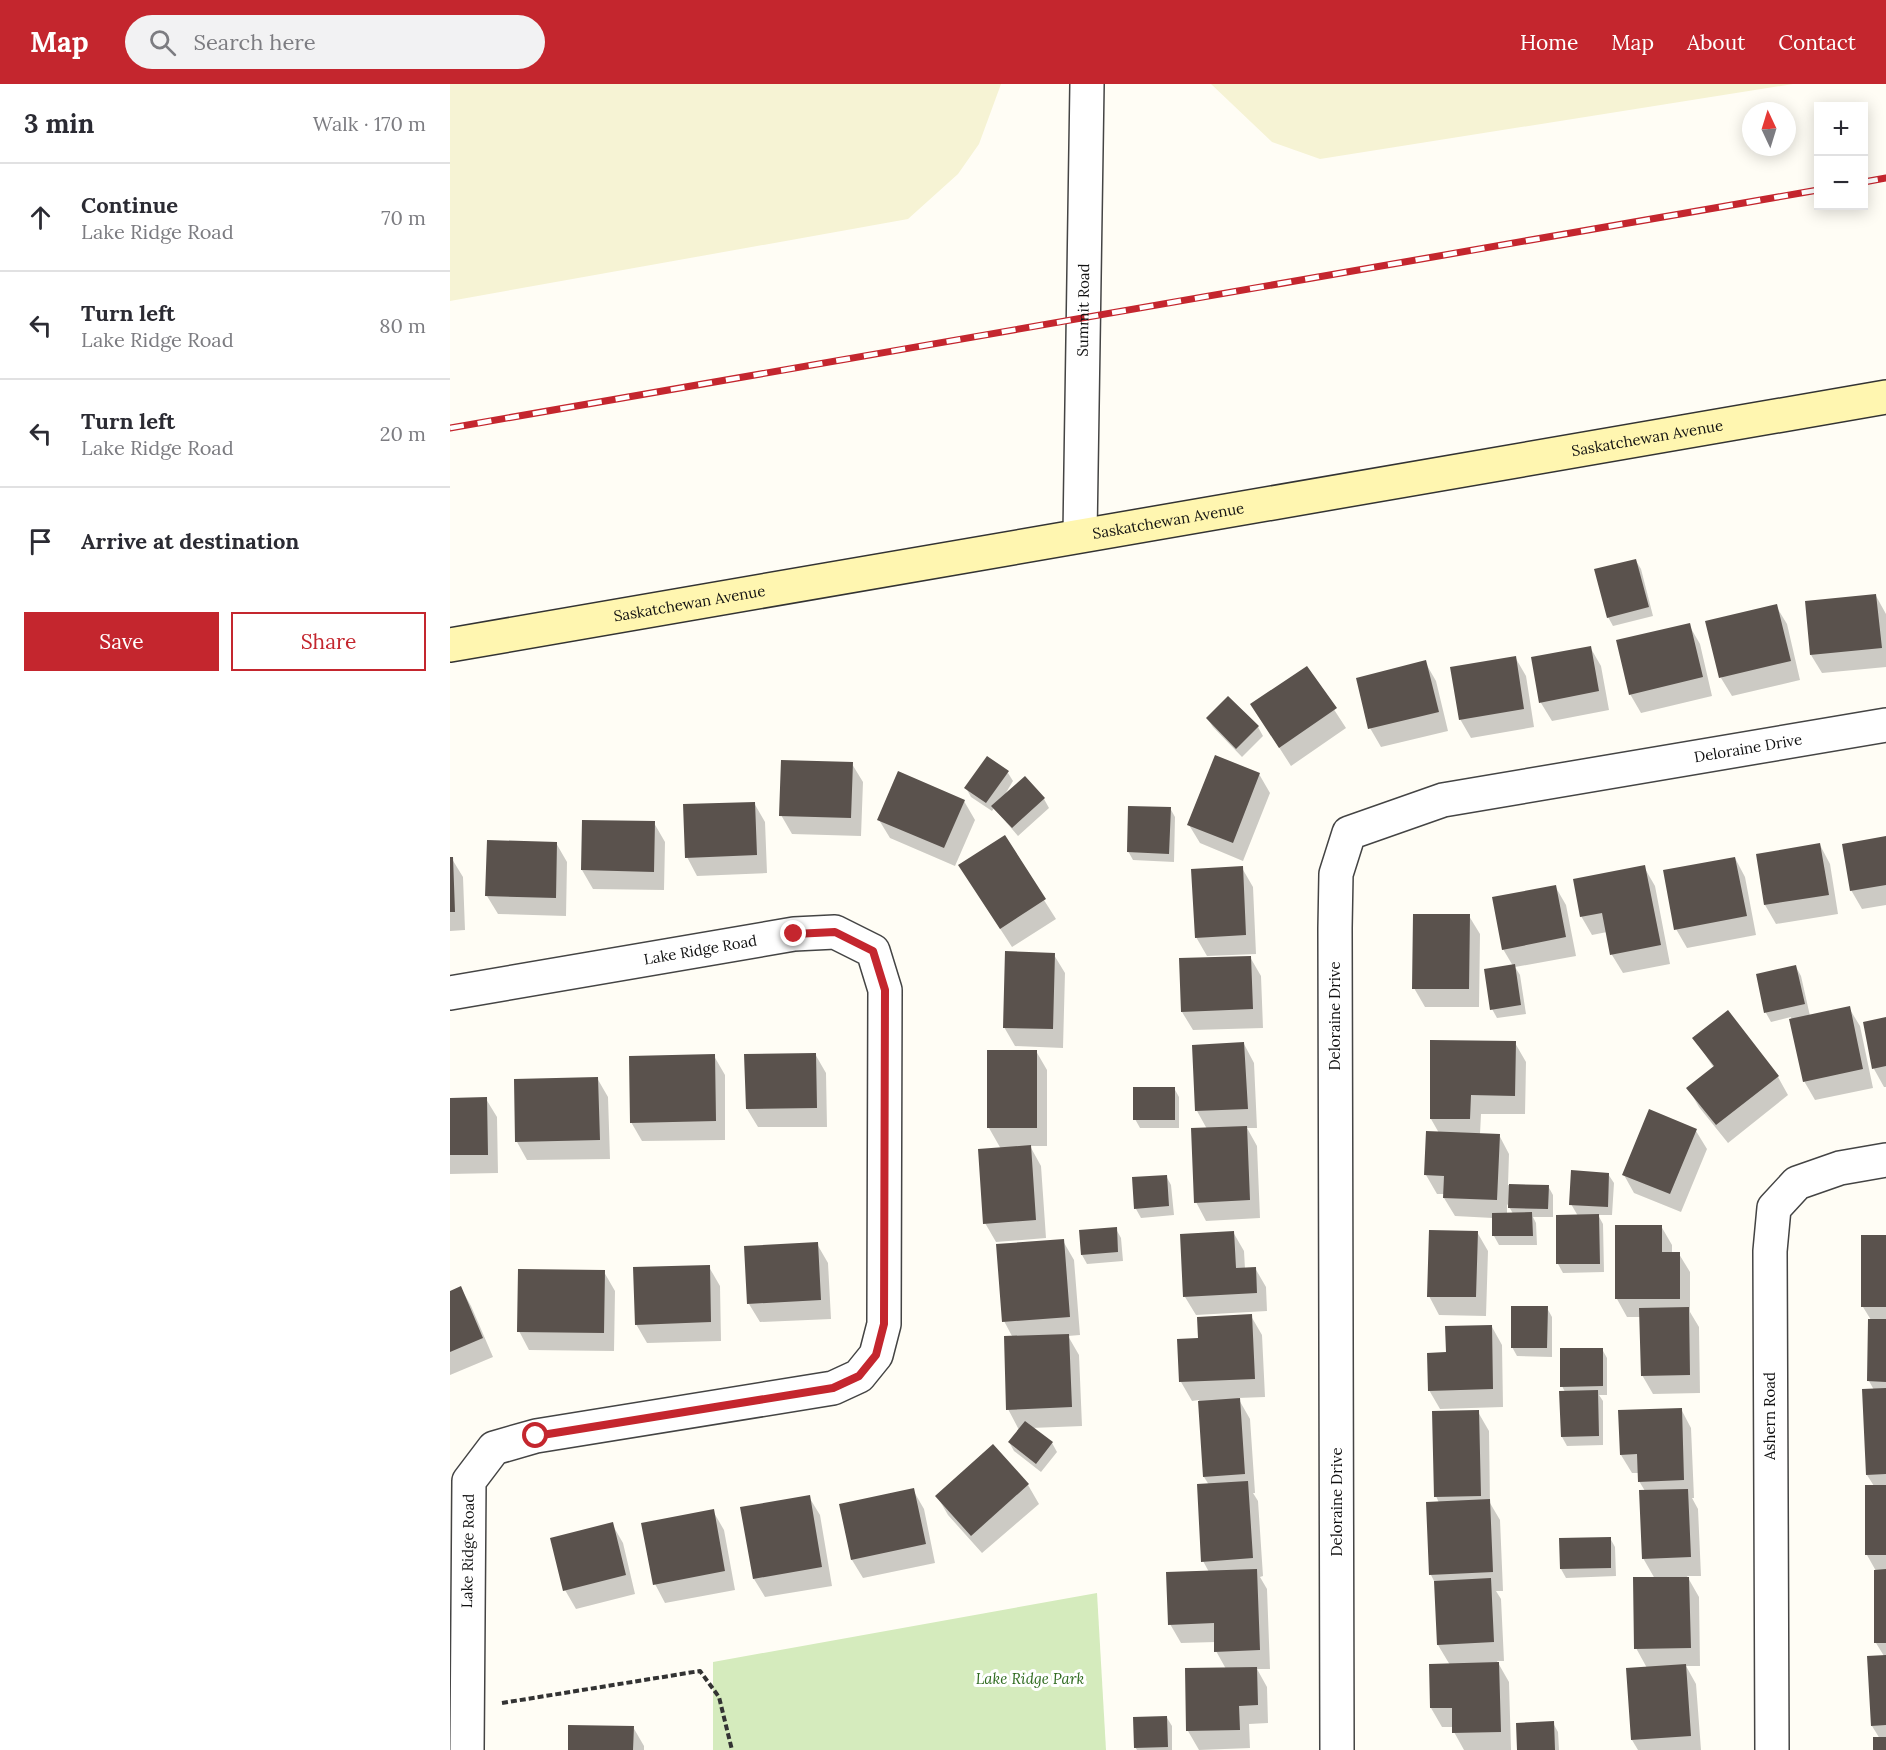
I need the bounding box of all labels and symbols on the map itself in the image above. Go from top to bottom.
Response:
north arrow [1742,102,1796,156]
street label: Summit Road [1073,263,1093,357]
street label: Saskatchewan Avenue [1570,415,1724,460]
street label: Saskatchewan Avenue [1091,498,1246,543]
street label: Saskatchewan Avenue [612,581,767,626]
street label: Deloraine Drive [1692,729,1803,766]
route end [780,920,806,946]
street label: Lake Ridge Road [642,931,758,969]
street label: Deloraine Drive [1325,961,1344,1071]
street label: Ashern Road [1760,1372,1779,1461]
route start [522,1422,548,1448]
street label: Deloraine Drive [1327,1447,1346,1557]
street label: Lake Ridge Road [457,1494,478,1608]
park label: Lake Ridge Park [976,1669,1084,1688]

